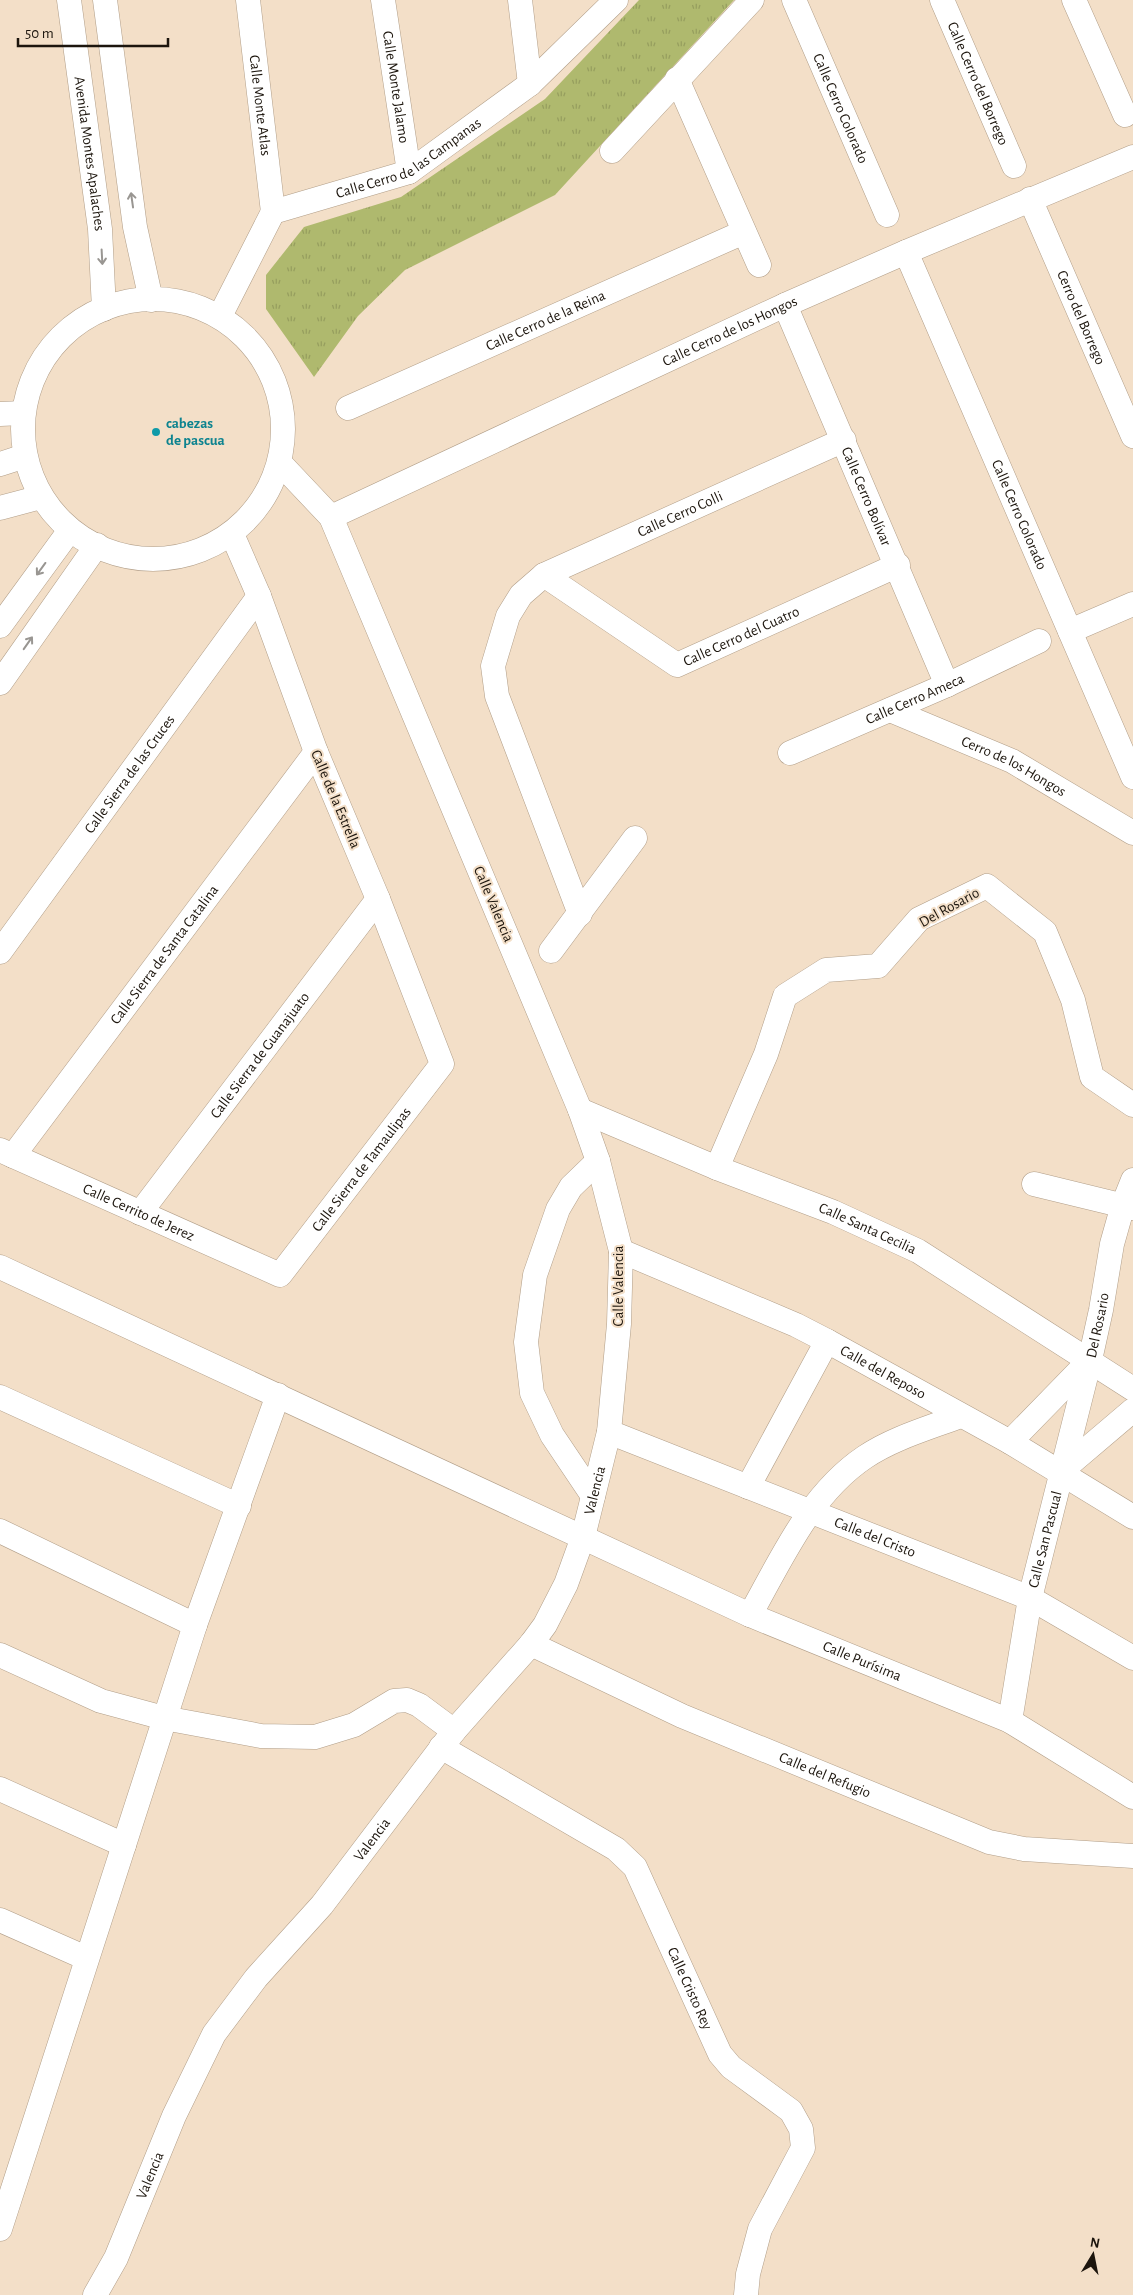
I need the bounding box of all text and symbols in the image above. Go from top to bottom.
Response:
scale bar [18,15,168,47]
street label: Calle Cerro del Borrego [944,20,1011,148]
text: 50 m [25,26,54,41]
street label: Calle Monte Jalamo [380,30,412,144]
street label: Calle Cerro Colorado [810,51,871,166]
street label: Calle Monte Atlas [247,54,273,157]
street label: Avenida Montes Apalaches [71,75,107,232]
street label: Calle Cerro de las Campanas [334,115,484,201]
one-way arrow [126,193,136,209]
one-way arrow [97,248,106,264]
street label: Cerro del Borrego [1054,268,1108,367]
street label: Calle Cerro de la Reina [484,288,608,354]
street label: Calle Cerro de los Hongos [660,294,800,369]
place label: cabezas de pascua [166,416,225,448]
marker: cabezas de pascua [150,426,162,438]
street label: Calle Cerro Bolívar [838,445,894,548]
street label: Calle Cerro Colorado [989,457,1049,572]
street label: Calle Cerro Colli [635,489,725,540]
one-way arrow [36,562,46,576]
street label: Calle Cerro del Cuatro [681,604,802,669]
one-way arrow [23,636,33,650]
street label: Calle Cerro Ameca [864,671,967,727]
street label: Calle Sierra de las Cruces [82,712,178,836]
street label: Cerro de los Hongos [959,734,1068,799]
street label: Calle de la Estrella [308,748,363,851]
street label: Calle Valencia [471,864,516,944]
street label: Calle Sierra de Santa Catalina [108,882,221,1027]
street label: Del Rosario [917,885,982,930]
street label: Calle Sierra de Guanajuato [208,990,312,1121]
street label: Calle Sierra de Tamaulipas [309,1104,414,1235]
street label: Calle Cerrito de Jerez [81,1181,197,1244]
street label: Calle Santa Cecilia [817,1200,919,1257]
street label: Calle Valencia [611,1246,626,1326]
street label: Del Rosario [1084,1292,1112,1359]
street label: Calle del Reposo [838,1343,928,1402]
street label: Valencia [582,1465,608,1516]
street label: Calle San Pascual [1026,1490,1065,1590]
street label: Calle del Cristo [832,1515,918,1560]
street label: Calle Purísima [821,1639,904,1684]
street label: Calle del Refugio [777,1750,873,1801]
street label: Valencia [351,1815,393,1864]
street label: Calle Cristo Rey [665,1945,715,2033]
street label: Valencia [134,2150,167,2201]
north arrow [1068,2230,1118,2280]
text: N [1089,2235,1101,2251]

